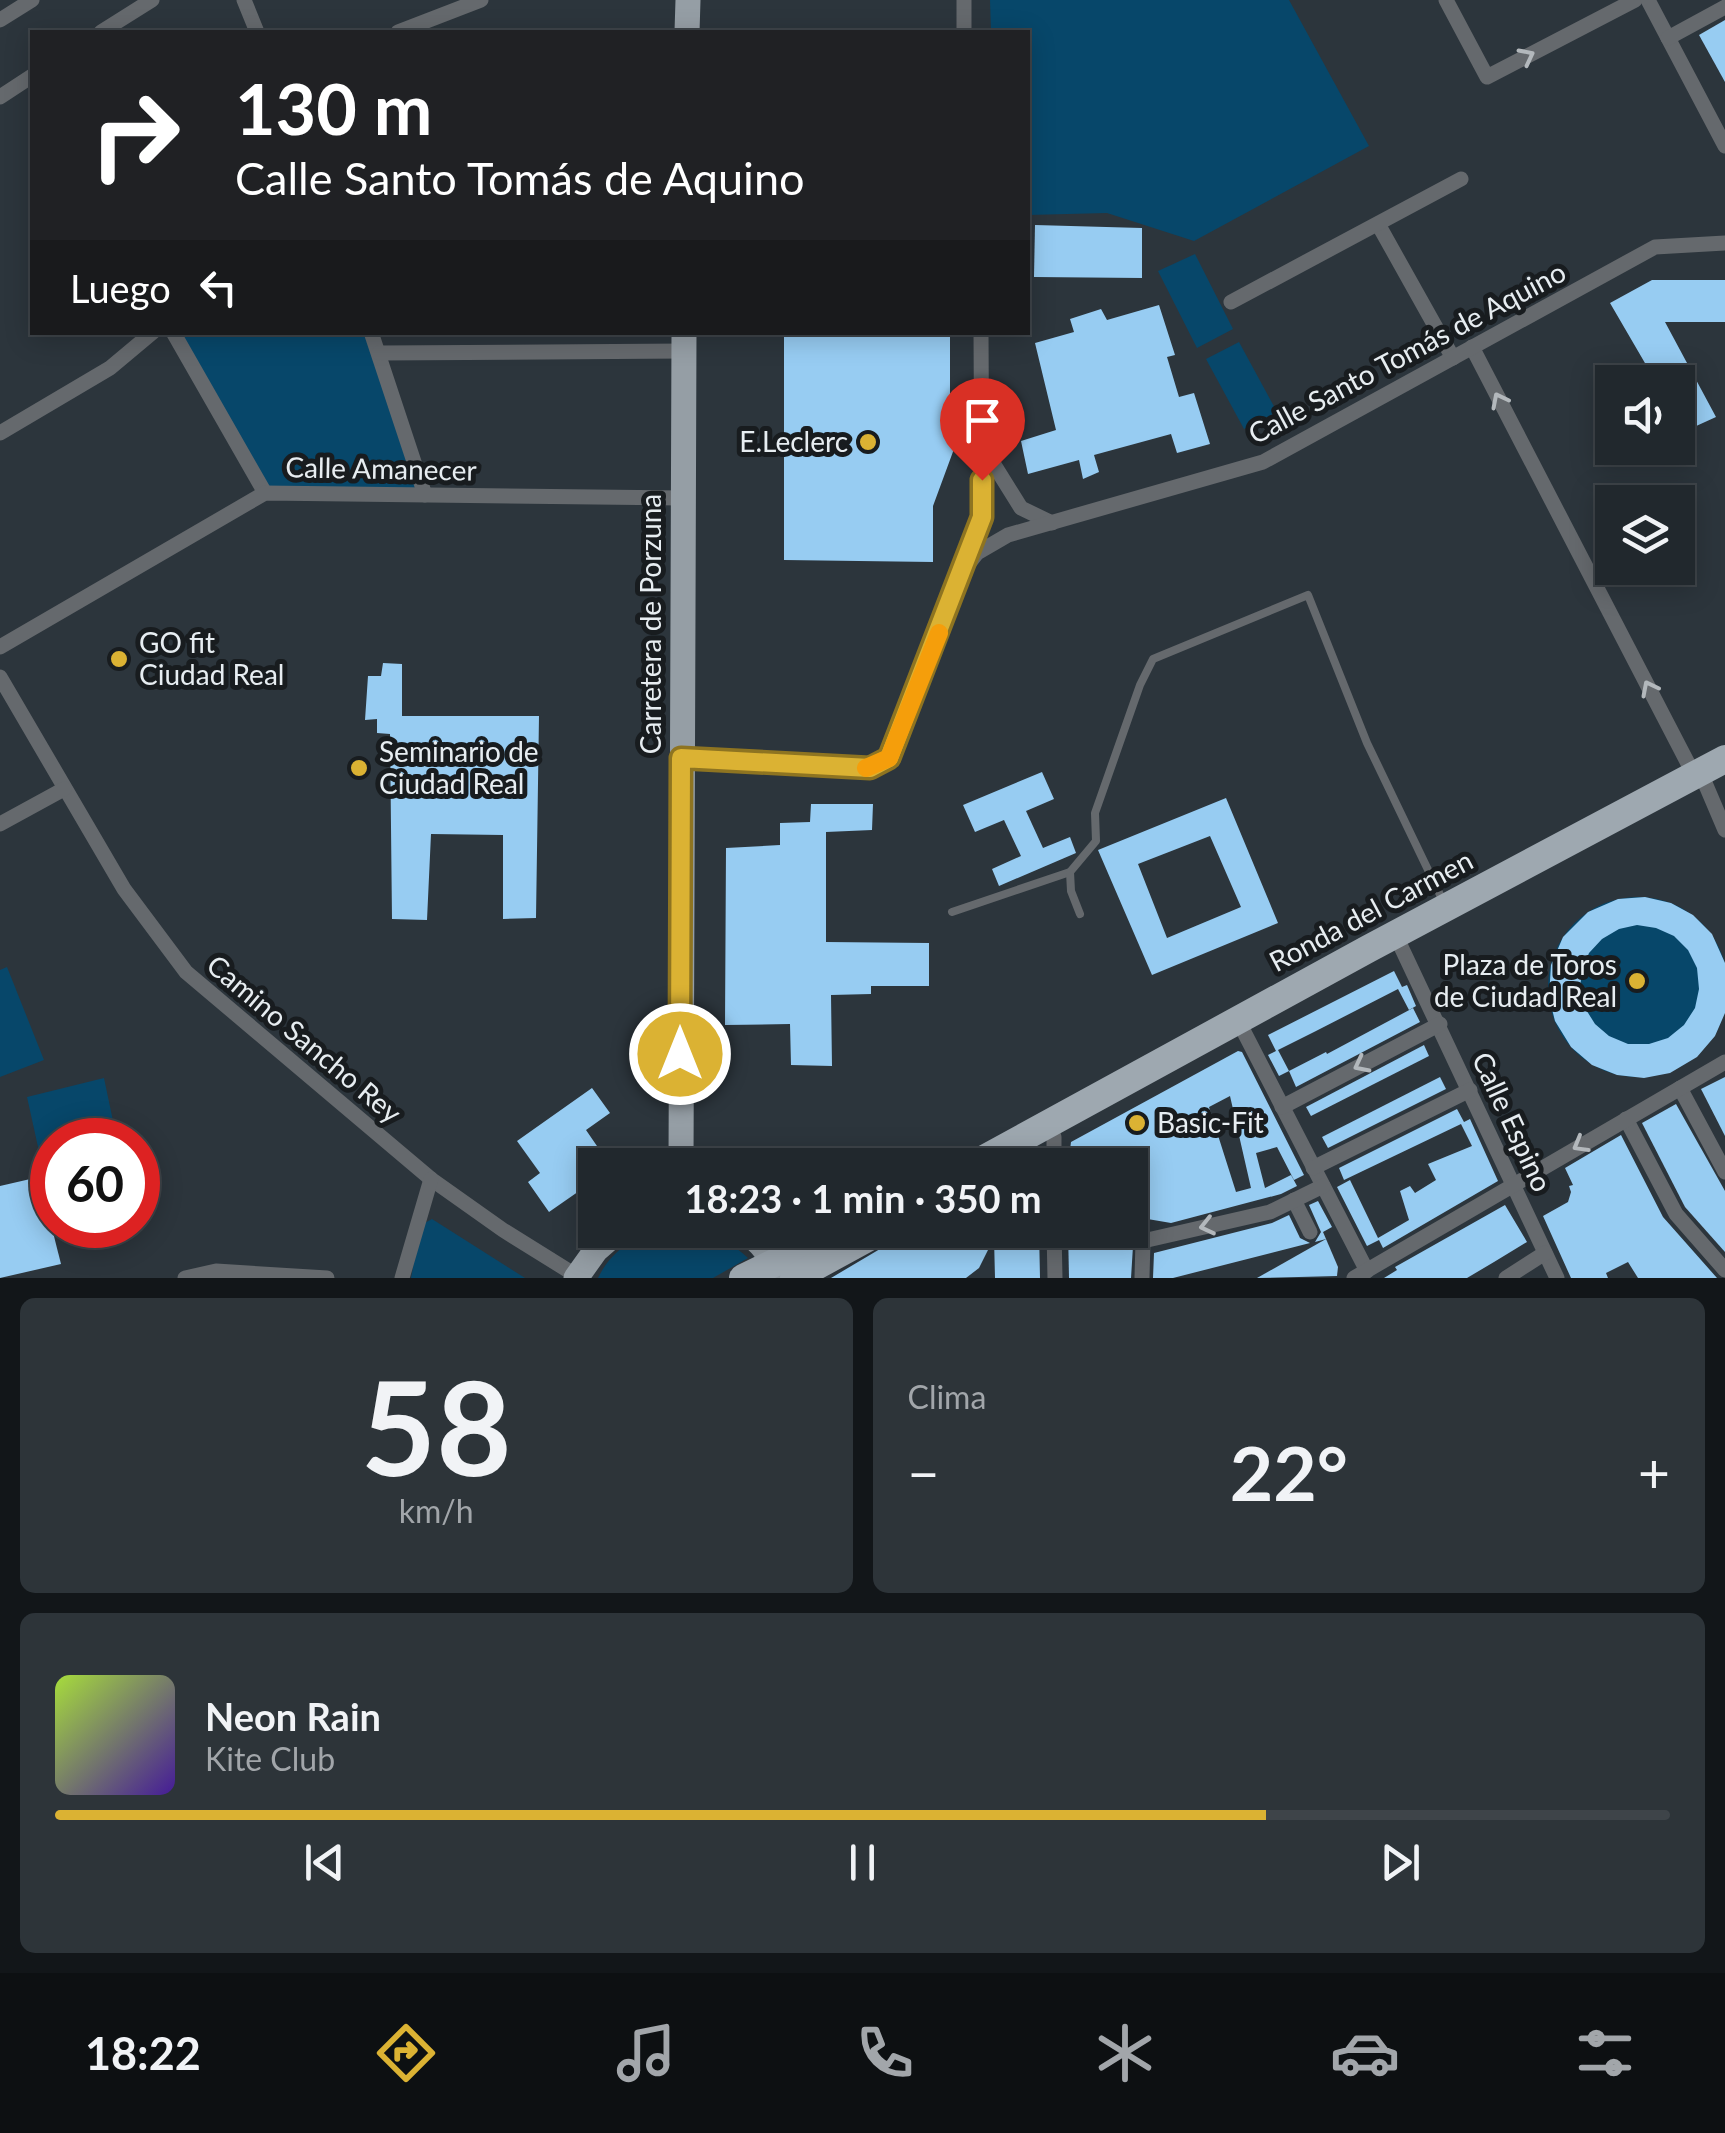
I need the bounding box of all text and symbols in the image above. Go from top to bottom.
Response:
one-way arrow [1516,49,1534,68]
text: 130 m [235,66,432,150]
icon: right [70,70,200,200]
text: Calle Santo Tomás de Aquino [235,151,805,205]
street label: Calle Santo Tomás de Aquino [1242,254,1571,450]
icon: left [191,260,246,315]
text: Luego [70,265,171,311]
map controls [1595,365,1695,585]
button: sound [1595,365,1695,465]
pin [940,378,1025,481]
one-way arrow [1492,392,1511,410]
icon: arrive [955,393,1010,448]
place label: E.Leclerc [739,424,848,458]
marker: E.Leclerc [857,431,879,453]
street label: Calle Amanecer [285,449,477,487]
button: layers [1595,485,1695,585]
street label: Carretera de Porzuna [633,494,667,754]
place label: GO fit Ciudad Real [139,625,284,691]
marker: GO fit Ciudad Real [108,648,130,670]
one-way arrow [1642,681,1661,699]
place label: Seminario de Ciudad Real [379,734,539,800]
marker: Seminario de Ciudad Real [348,757,370,779]
street label: Ronda del Carmen [1263,842,1478,978]
street label: Camino Sancho Rey [201,947,409,1130]
place label: Plaza de Toros de Ciudad Real [1434,947,1617,1013]
marker: Plaza de Toros de Ciudad Real [1626,970,1648,992]
position arrow [628,1002,732,1106]
street label: Calle Espino [1466,1047,1560,1197]
one-way arrow [1353,1053,1371,1073]
place label: Basic-Fit [1157,1105,1264,1139]
marker: Basic-Fit [1126,1112,1148,1134]
speed limit sign: 60 [30,1118,160,1248]
one-way arrow [1573,1133,1591,1153]
text: 18:23 · 1 min · 350 m [684,1175,1042,1221]
one-way arrow [1199,1215,1216,1236]
text: 58 [361,1348,512,1504]
text: Clima [908,1377,986,1416]
text: 22° [1230,1427,1348,1517]
text: − [908,1439,939,1505]
text: + [1638,1439,1670,1505]
text: km/h [399,1491,474,1530]
text: Neon Rain [205,1693,381,1739]
text: Kite Club [205,1739,335,1778]
icon: previous [297,1835,352,1890]
icon: pause [835,1835,890,1890]
icon: next [1373,1835,1428,1890]
icon: directions [371,2018,441,2088]
icon: music [611,2018,681,2088]
icon: phone [850,2018,920,2088]
icon: climate [1090,2018,1160,2088]
icon: car [1330,2018,1400,2088]
icon: filters [1570,2018,1640,2088]
text: 18:22 [85,2026,201,2080]

